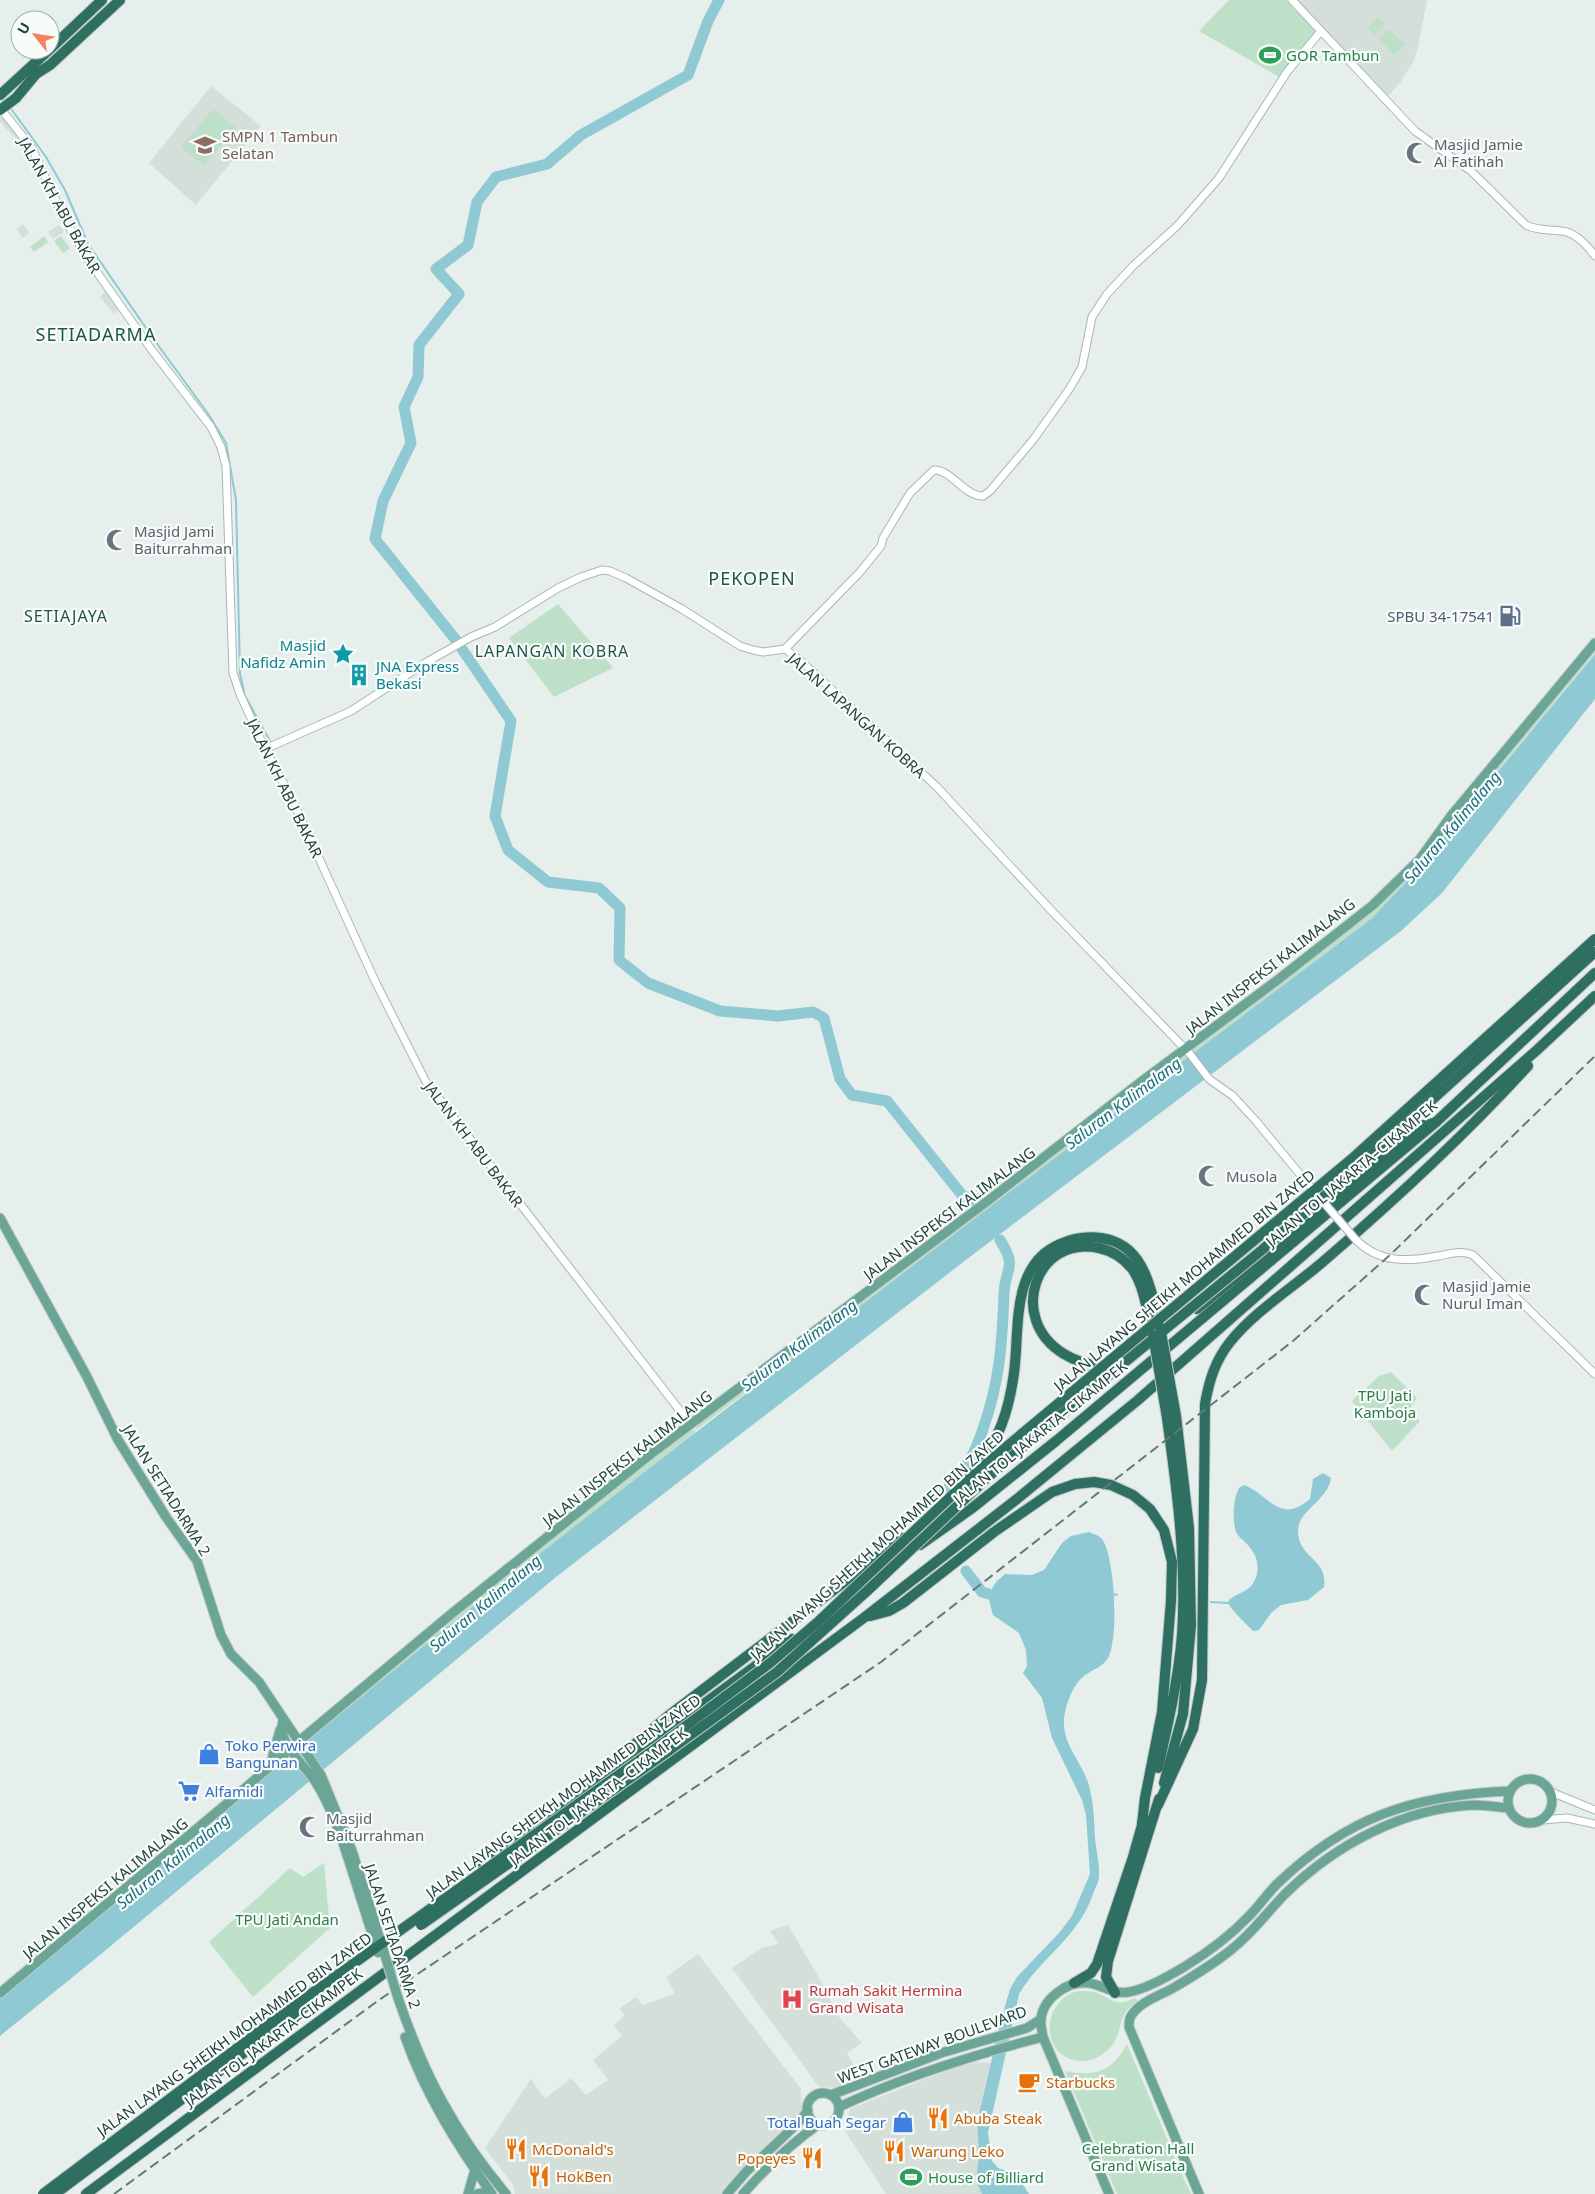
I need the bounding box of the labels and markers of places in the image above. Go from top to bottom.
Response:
sports icon: GOR Tambun [1257,42,1283,68]
place label: GOR Tambun [1286,45,1379,65]
place label: SMPN 1 Tambun Selatan [222,126,338,163]
school or university icon: SMPN 1 Tambun Selatan [192,132,218,158]
place label: Masjid Jamie Al Fatihah [1434,134,1523,171]
mosque icon: Masjid Jamie Al Fatihah [1404,140,1430,166]
place label: Masjid Jami Baiturrahman [134,521,232,558]
mosque icon: Masjid Jami Baiturrahman [104,527,130,553]
fuel station icon: SPBU 34-17541 [1497,603,1523,629]
place label: SPBU 34-17541 [1387,606,1494,626]
place label: Masjid Nafidz Amin [240,635,326,672]
place icon: Masjid Nafidz Amin [330,641,356,667]
place label: JNA Express Bekasi [374,656,459,693]
building icon: JNA Express Bekasi [346,662,372,688]
mosque icon: Musola [1196,1163,1222,1189]
place label: Musola [1226,1166,1277,1186]
place label: Masjid Jamie Nurul Iman [1442,1276,1531,1313]
mosque icon: Masjid Jamie Nurul Iman [1412,1282,1438,1308]
place label: Toko Perwira Bangunan [225,1735,316,1772]
shop icon: Toko Perwira Bangunan [196,1741,222,1767]
supermarket icon: Alfamidi [176,1778,202,1804]
place label: Alfamidi [205,1781,263,1801]
place label: Masjid Baiturrahman [326,1808,424,1845]
mosque icon: Masjid Baiturrahman [297,1814,323,1840]
place label: Rumah Sakit Hermina Grand Wisata [809,1980,962,2017]
hospital icon: Rumah Sakit Hermina Grand Wisata [779,1986,805,2012]
cafe icon: Starbucks [1016,2069,1042,2095]
place label: Starbucks [1046,2072,1115,2092]
restaurant icon: Abuba Steak [925,2105,951,2131]
place label: Abuba Steak [954,2108,1042,2128]
shop icon: Total Buah Segar [890,2109,916,2135]
place label: Total Buah Segar [767,2112,886,2132]
restaurant icon: McDonald's [503,2136,529,2162]
restaurant icon: Warung Leko [881,2138,907,2164]
place label: McDonald's [532,2139,614,2159]
place label: Warung Leko [911,2141,1004,2161]
restaurant icon: Popeyes [799,2145,825,2171]
place label: Popeyes [737,2148,796,2168]
restaurant icon: HokBen [526,2163,552,2189]
sports icon: House of Billiard [898,2164,924,2190]
place label: HokBen [556,2166,612,2186]
place label: House of Billiard [928,2167,1044,2187]

